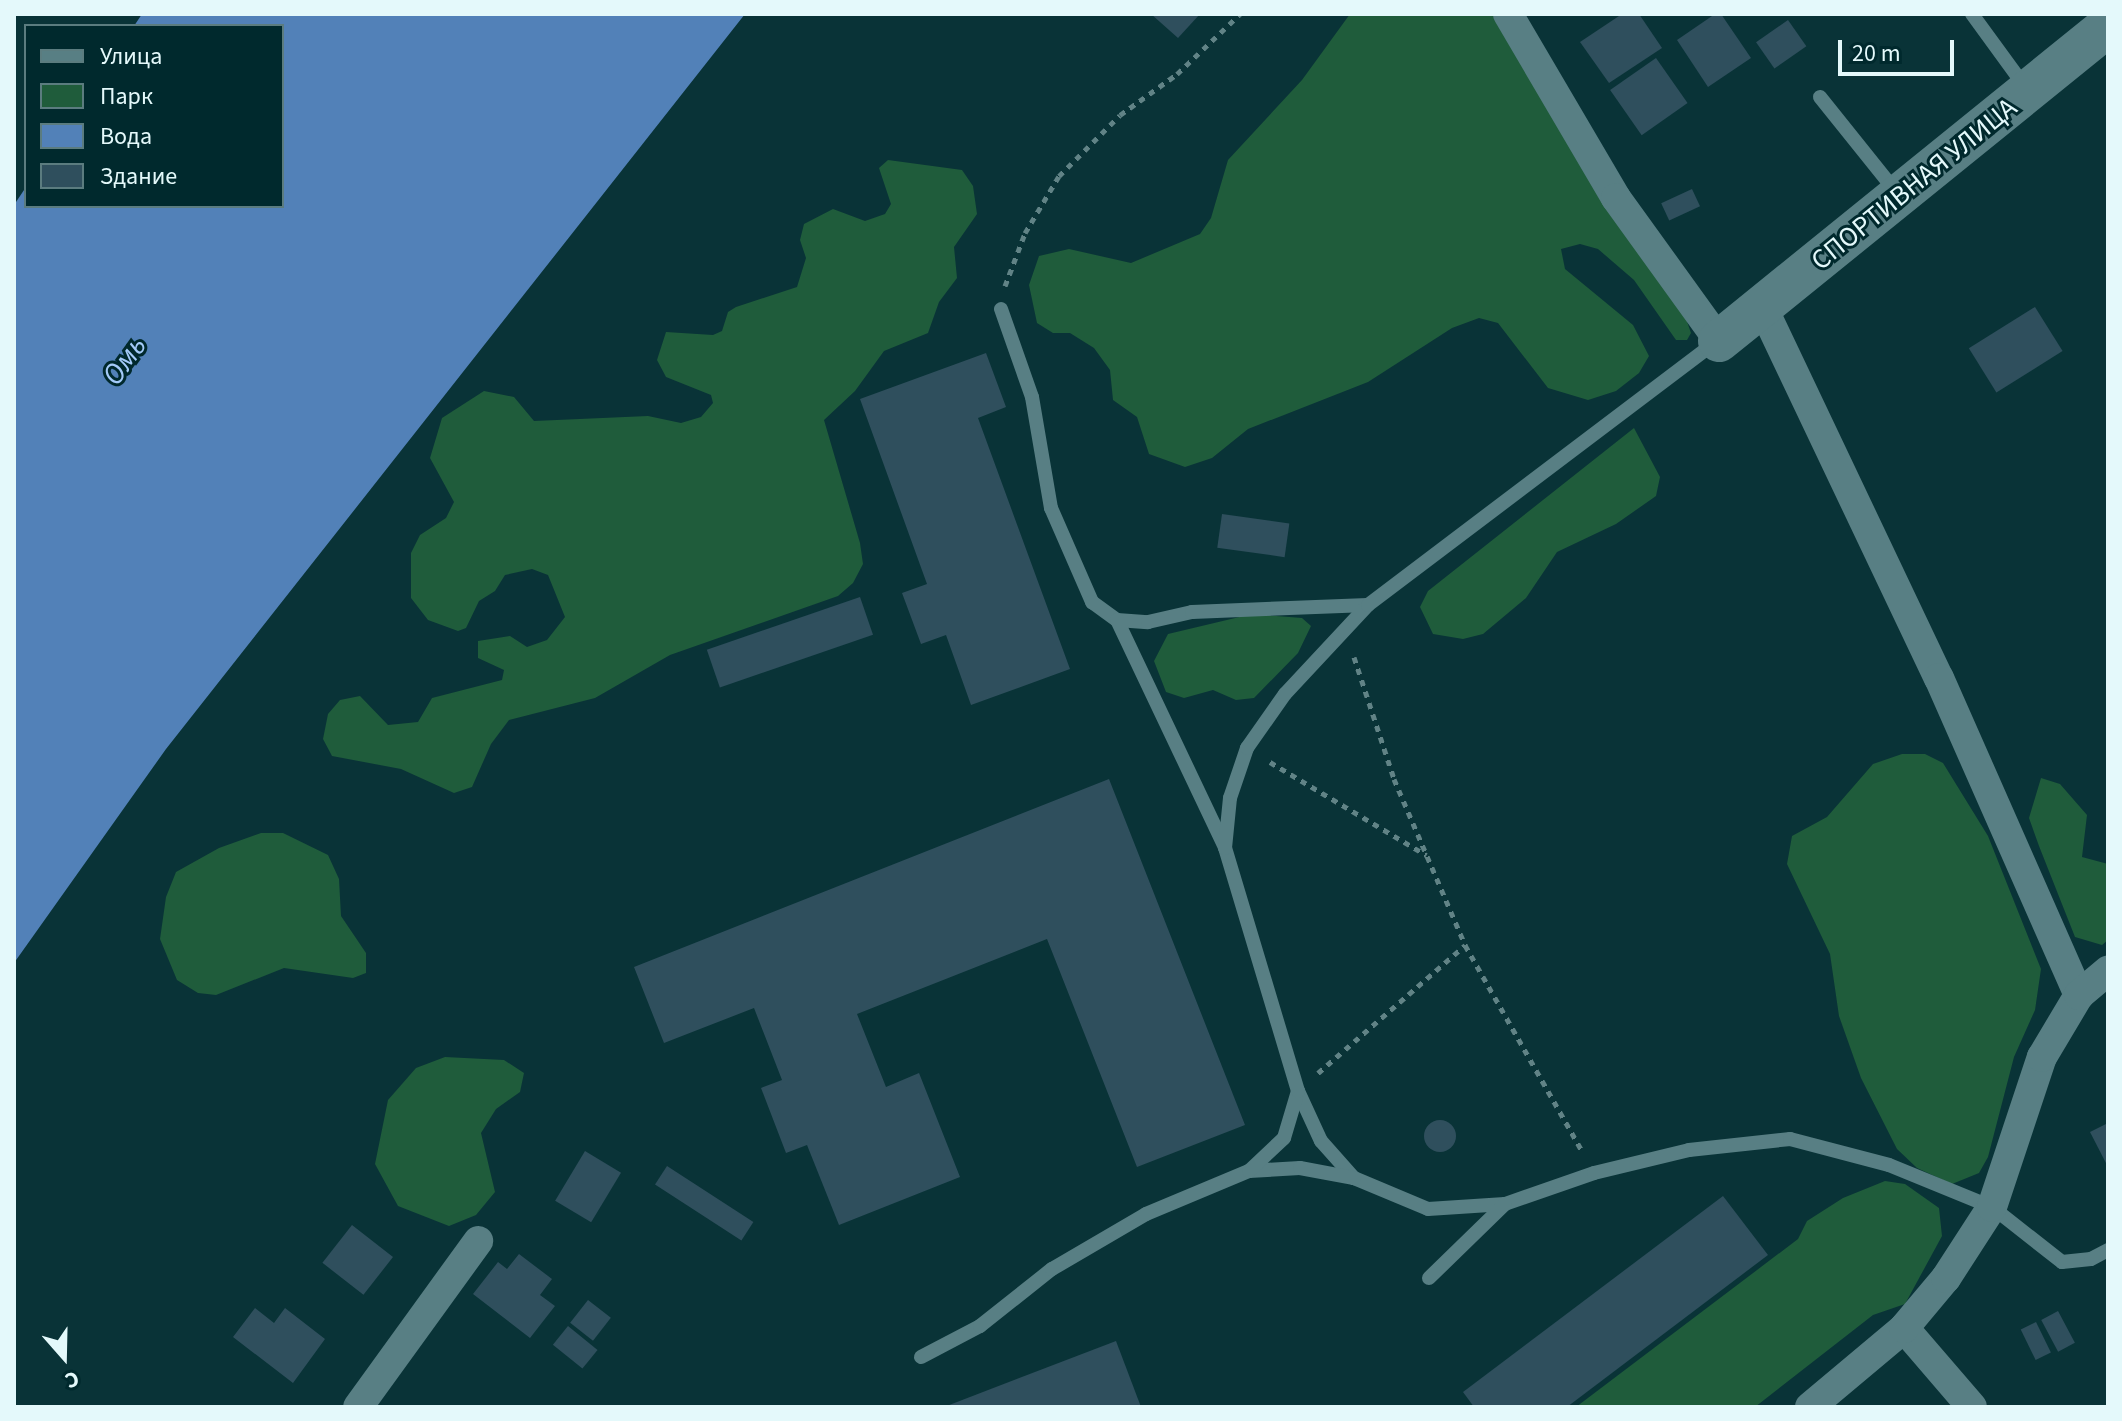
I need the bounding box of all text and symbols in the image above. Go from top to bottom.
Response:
legend [24,24,284,208]
scale bar [1842,24,1958,74]
text: 20 m [1852,36,1901,71]
text: Улица [100,39,162,74]
text: Парк [100,79,153,114]
street label: СПОРТИВНАЯ УЛИЦА [1804,91,2024,277]
text: Вода [100,119,152,154]
text: Здание [100,159,177,194]
water label: Омь [95,329,155,393]
north arrow [24,1317,104,1397]
text: С [61,1362,84,1397]

